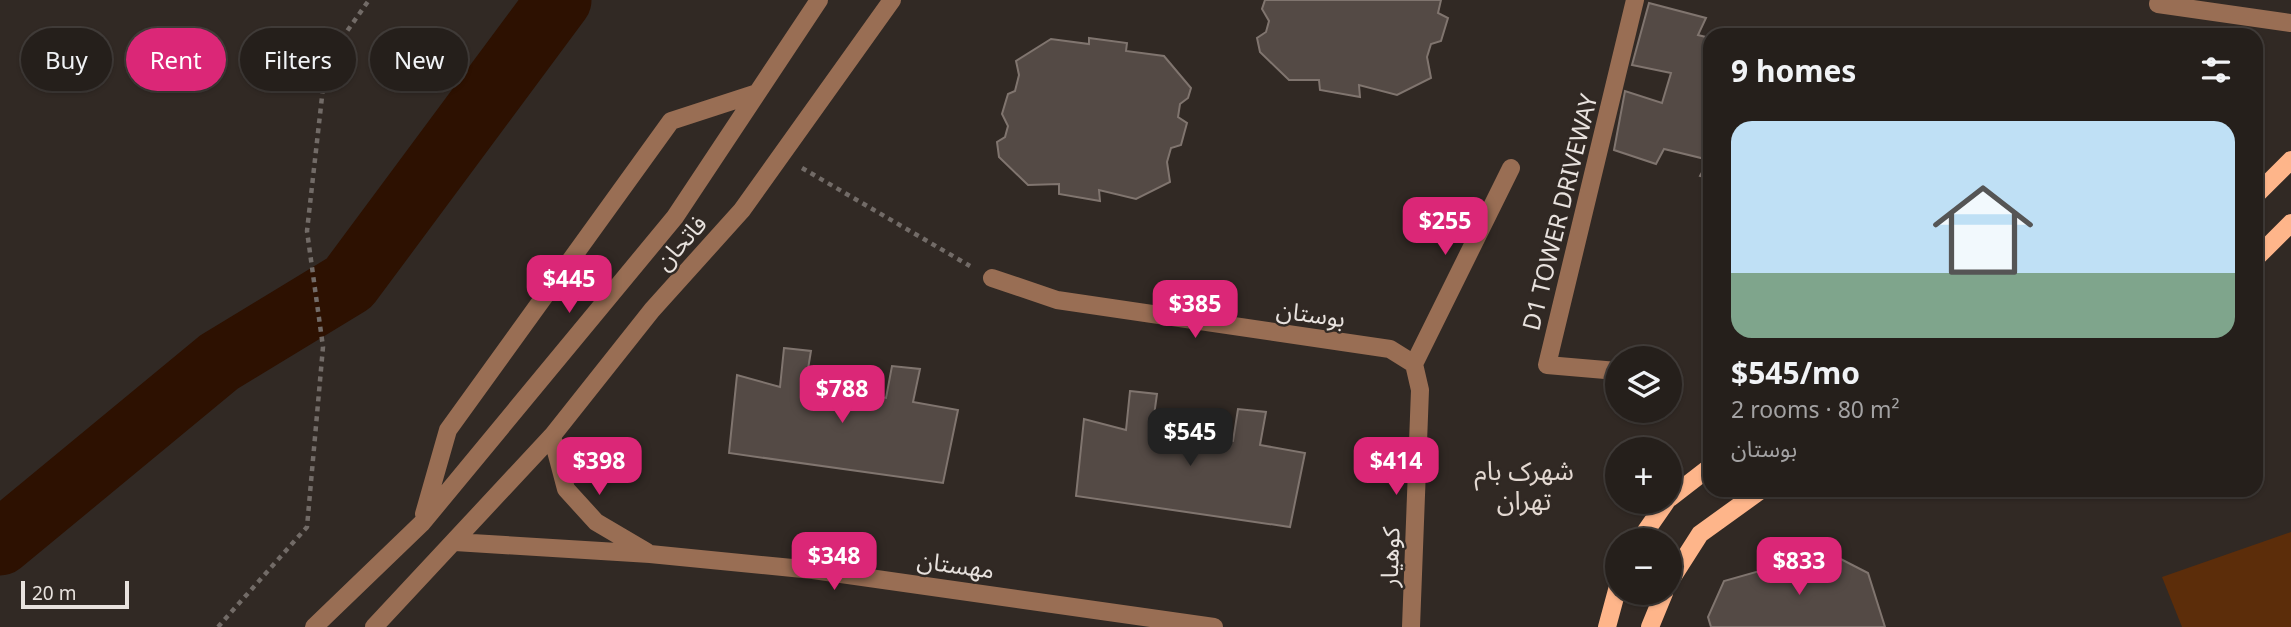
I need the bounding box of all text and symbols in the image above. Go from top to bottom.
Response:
chip: Buy [21,28,112,91]
chip: Rent [126,28,226,91]
chip: Filters [240,28,356,91]
chip: New [370,28,468,91]
text: 9 homes [1731,50,1856,91]
icon: filters [2197,51,2235,89]
street label: D1 TOWER DRIVEWAY [1514,90,1604,334]
icon: home [1920,167,2046,293]
pin: $255 [1404,198,1486,257]
text: $255 [1419,204,1471,236]
street label: فاتحان [646,207,714,277]
pin: $445 [528,256,610,315]
text: $445 [543,262,595,294]
pin: $385 [1154,280,1236,340]
text: $385 [1169,287,1221,319]
street label: بوستان [1275,292,1347,334]
map controls [1605,346,1682,605]
button: layers [1605,346,1682,423]
text: $545/mo [1731,352,1860,393]
pin: $788 [801,366,883,425]
text: $788 [816,372,868,404]
text: 2 rooms · 80 m² [1731,393,1900,425]
pin: $545 [1149,408,1231,468]
text: $545 [1164,415,1216,447]
text: بوستان [1731,432,1797,464]
button: + [1605,437,1682,514]
pin: $398 [558,438,640,497]
pin: $414 [1355,438,1437,497]
text: $398 [573,444,625,476]
text: $414 [1370,444,1422,476]
district label: شهرک بام تهران [1474,452,1574,518]
street label: کوهیار [1371,525,1407,588]
button: − [1605,528,1682,605]
pin: $348 [793,532,875,592]
pin: $833 [1758,538,1840,597]
text: $348 [808,539,860,571]
street label: مهستان [915,542,997,586]
text: $833 [1773,544,1825,576]
scale bar [21,578,130,610]
text: 20 m [32,580,76,606]

